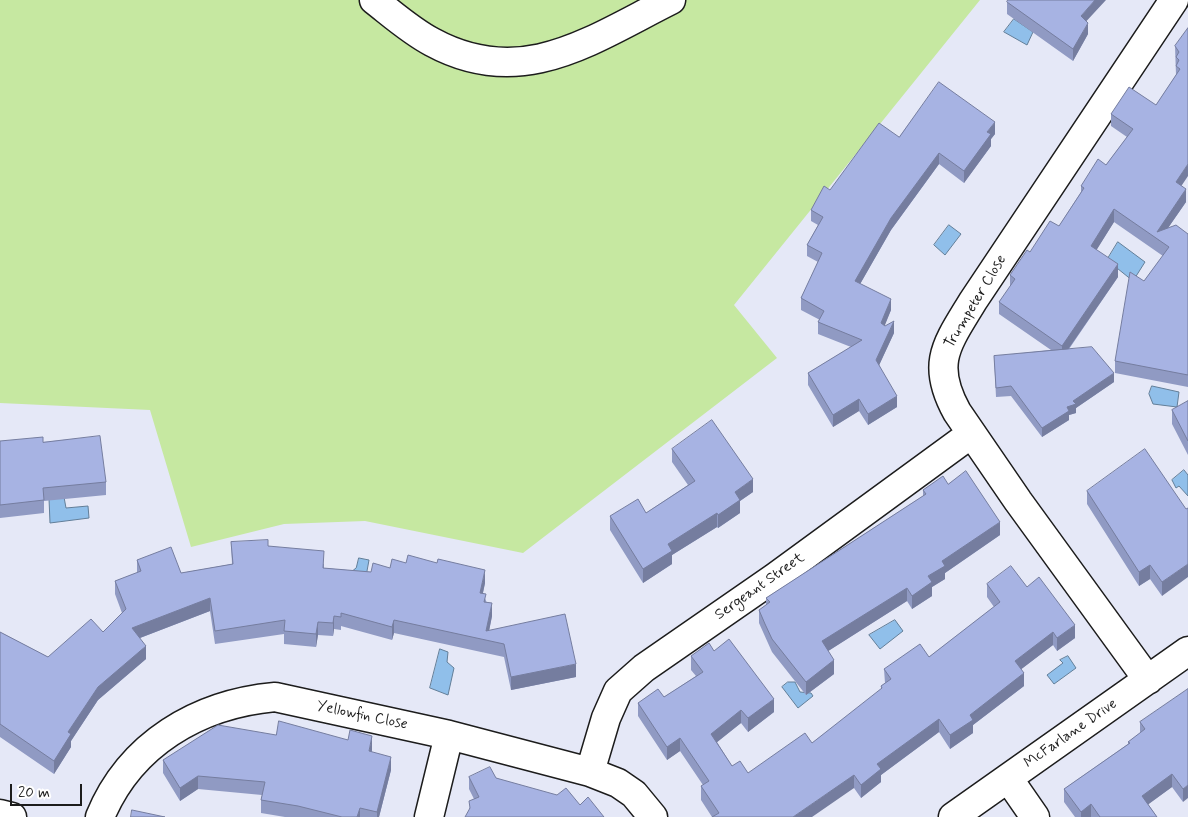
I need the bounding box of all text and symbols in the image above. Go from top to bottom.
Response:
street label: Trumpeter Close [941,252,1011,352]
street label: Sergeant Street [712,549,808,625]
street label: McFarlane Drive [1021,695,1121,773]
street label: Yellowfin Close [315,698,409,734]
scale bar [12,774,85,806]
text: 20 m [18,783,50,803]

